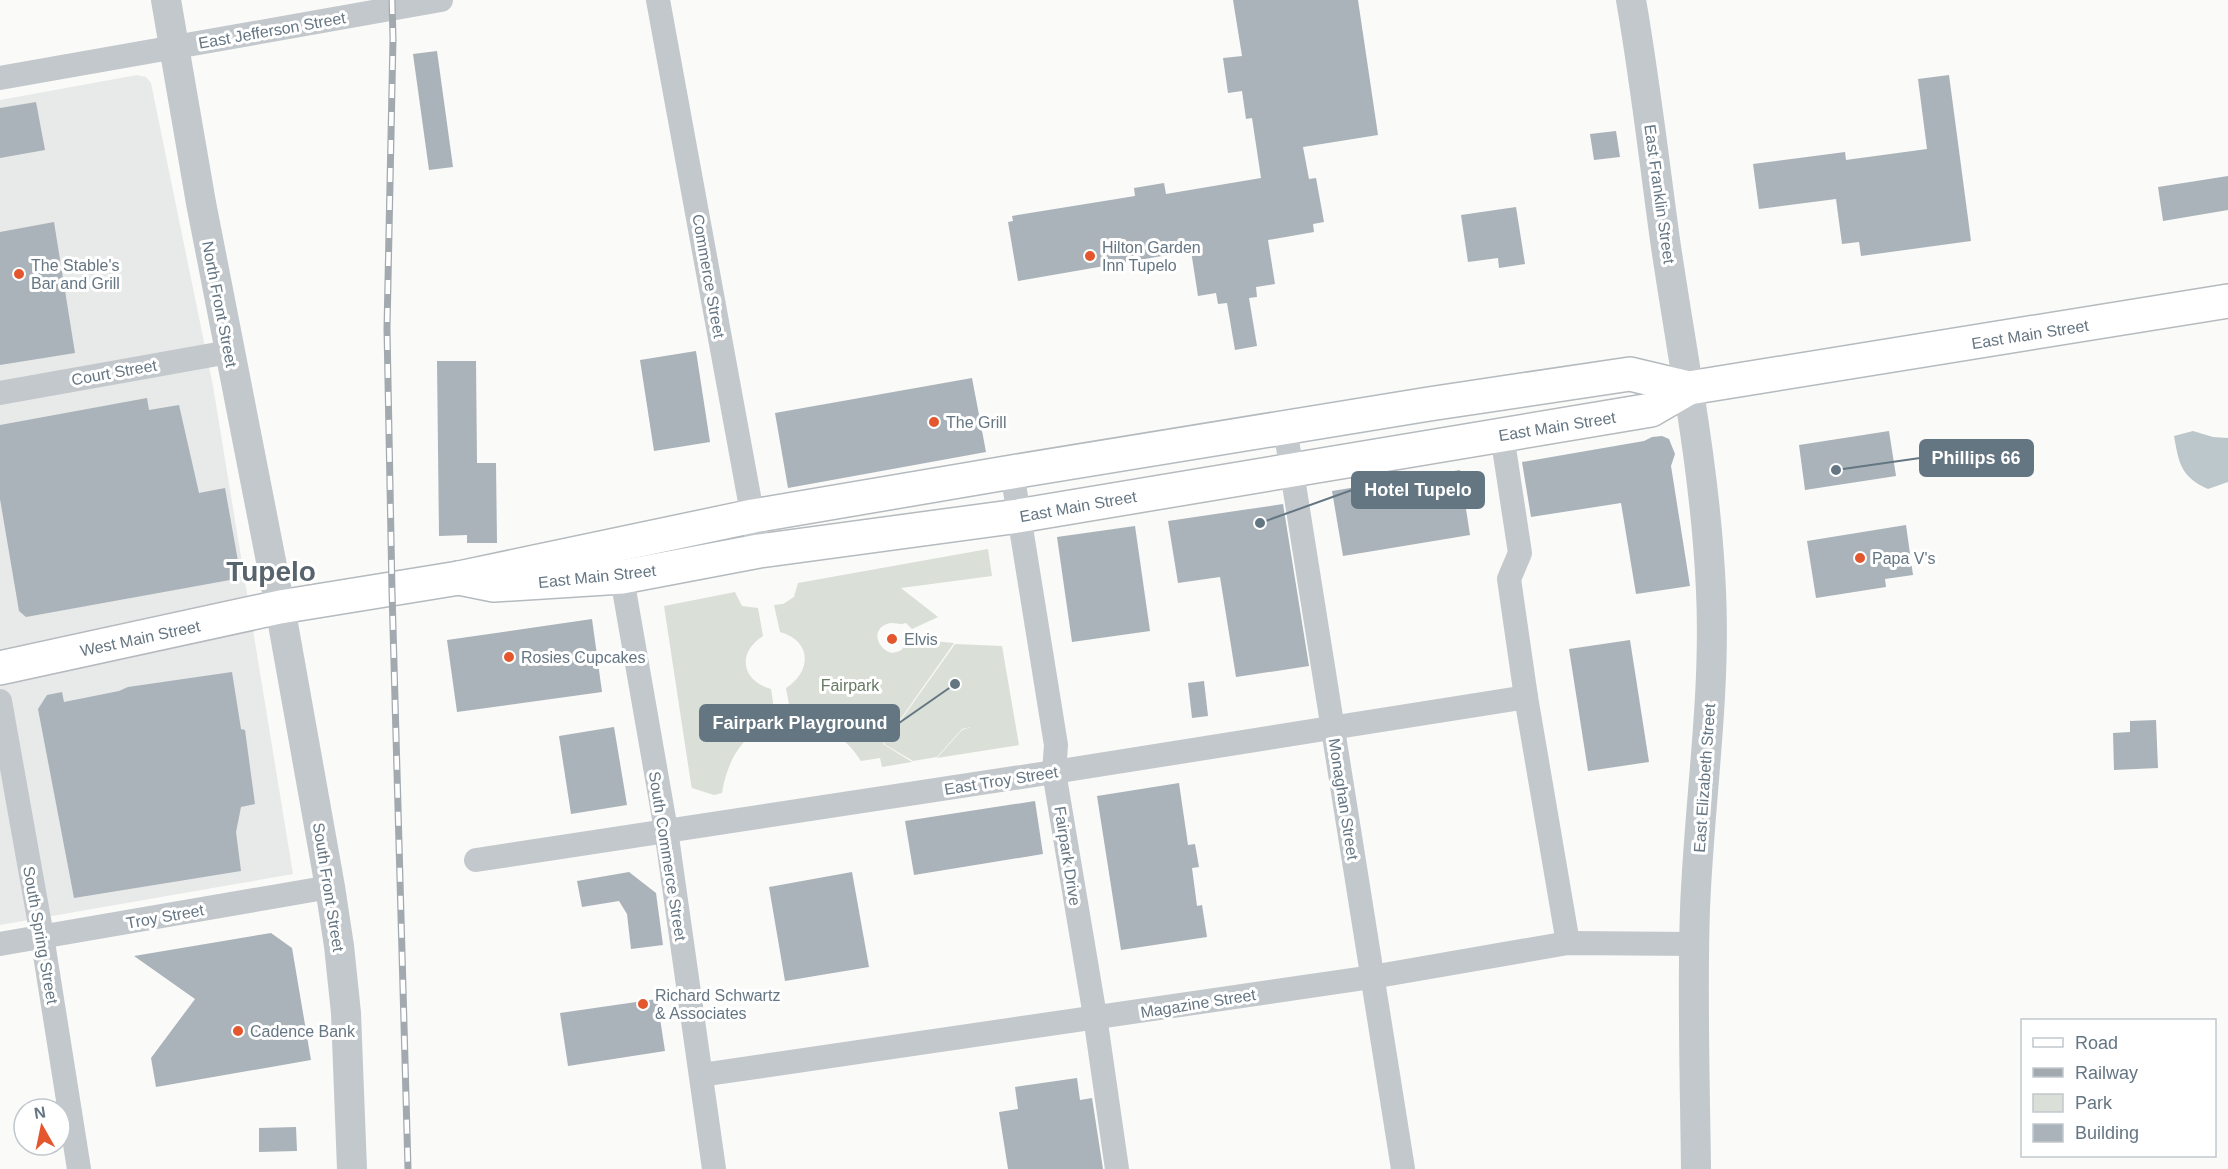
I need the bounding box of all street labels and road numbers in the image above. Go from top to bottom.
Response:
street label: East Jefferson Street [197,9,348,52]
street label: East Franklin Street [1641,123,1678,265]
street label: Commerce Street [689,213,728,340]
street label: North Front Street [199,240,240,369]
street label: East Main Street [1970,317,2090,352]
street label: Court Street [70,357,159,388]
street label: East Main Street [1497,409,1617,444]
street label: East Main Street [1018,488,1138,525]
street label: East Main Street [537,562,657,591]
street label: West Main Street [78,617,202,660]
street label: East Elizabeth Street [1691,702,1718,853]
street label: Monaghan Street [1326,737,1362,862]
street label: East Troy Street [943,763,1060,798]
street label: South Commerce Street [646,770,689,943]
street label: Fairpark Drive [1051,805,1084,907]
street label: South Front Street [310,821,347,954]
street label: South Spring Street [20,865,61,1006]
street label: Troy Street [125,901,206,932]
street label: Magazine Street [1139,986,1257,1021]

